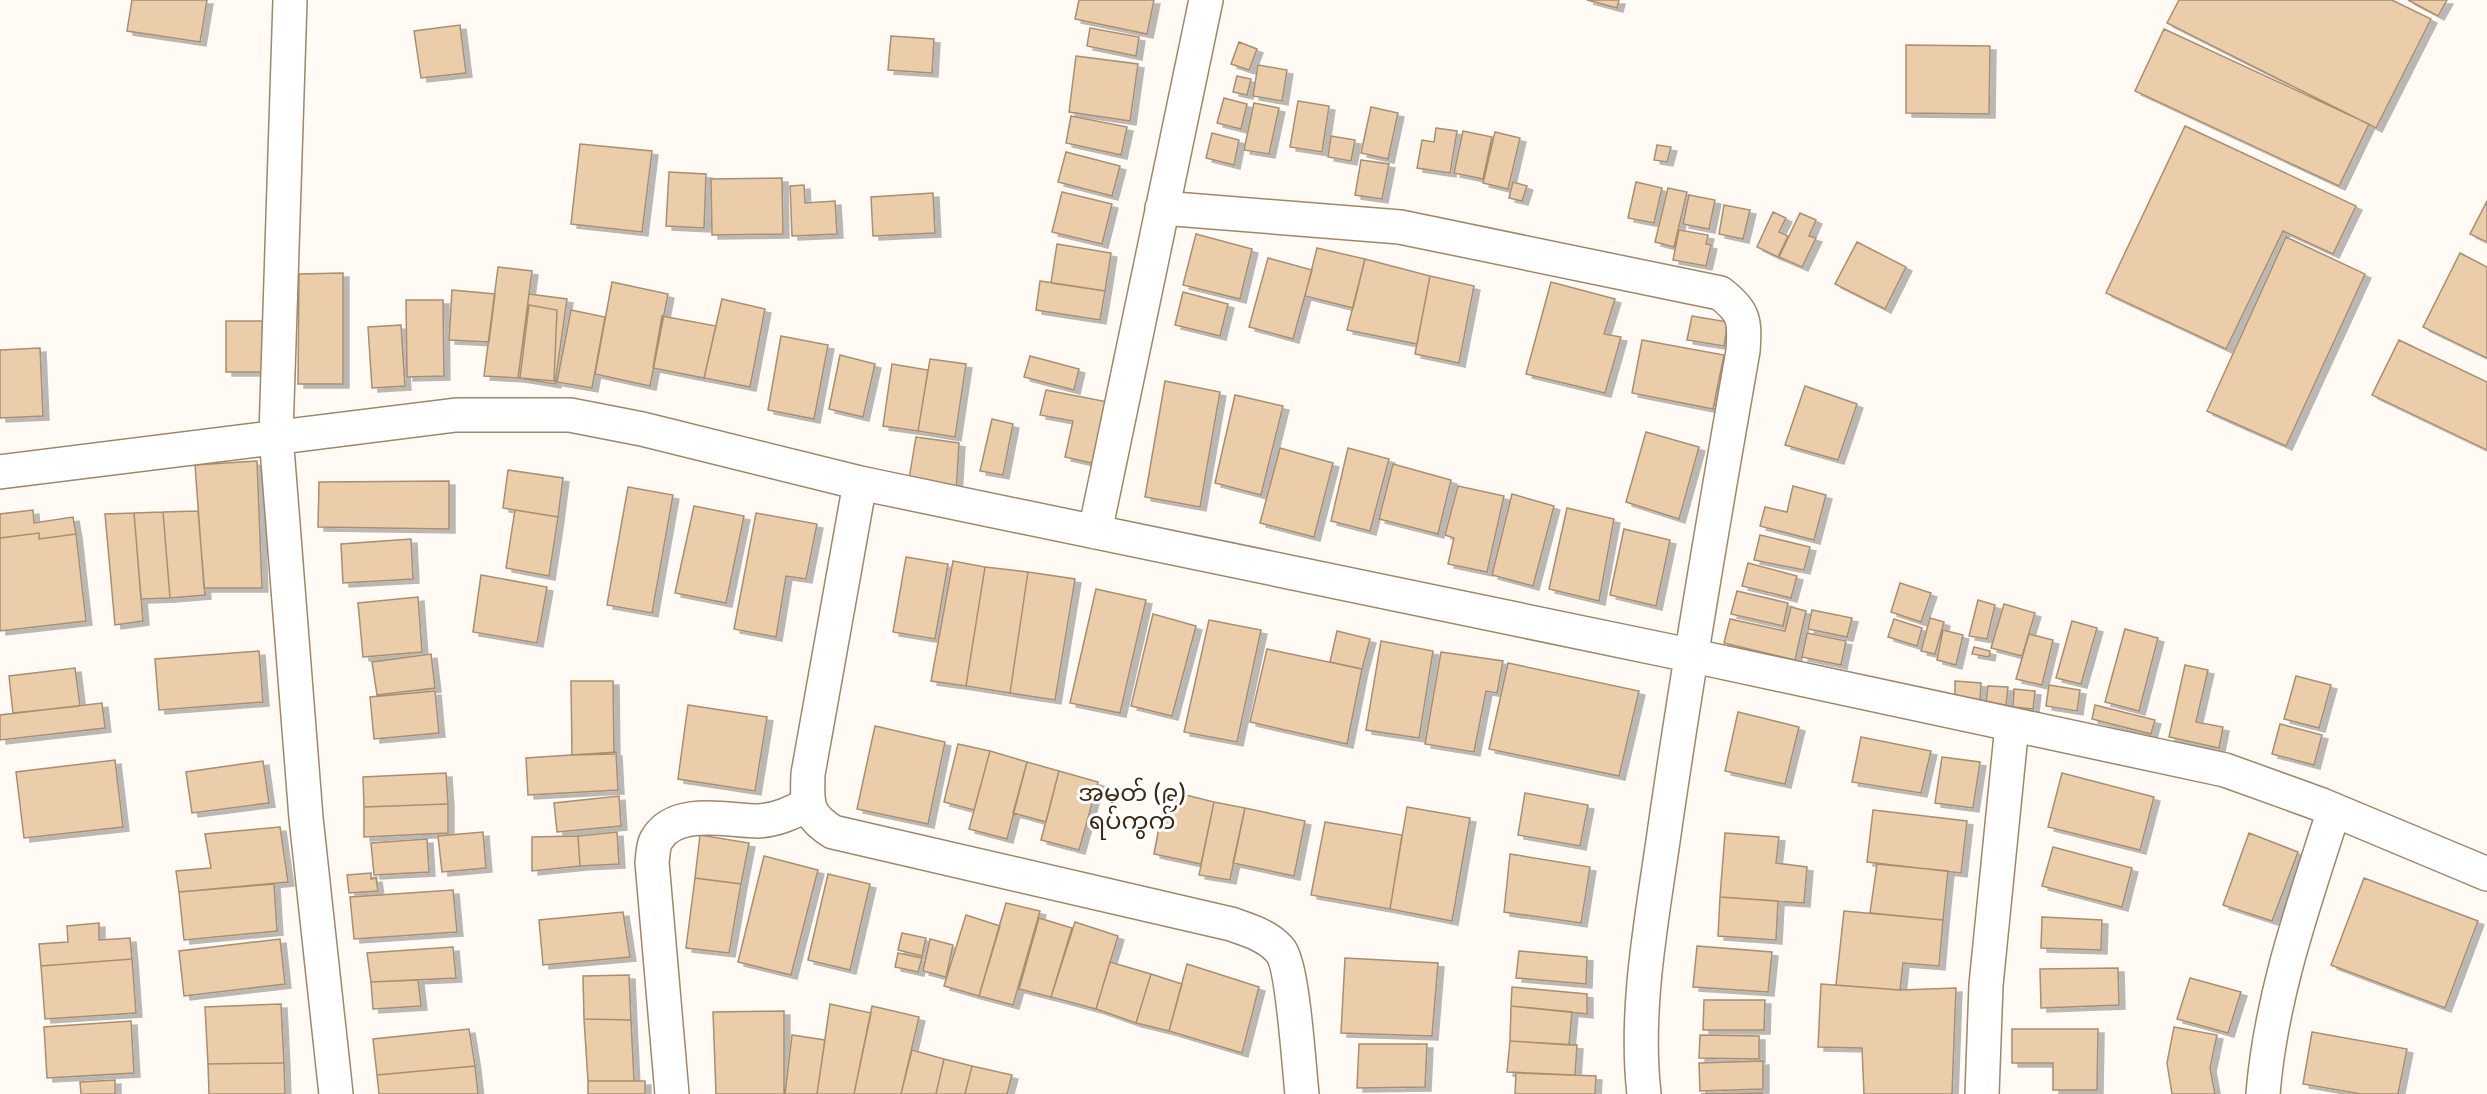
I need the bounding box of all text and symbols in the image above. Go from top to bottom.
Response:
district label: အမှတ် (၉) ရပ်ကွက် [1078,777,1186,840]

